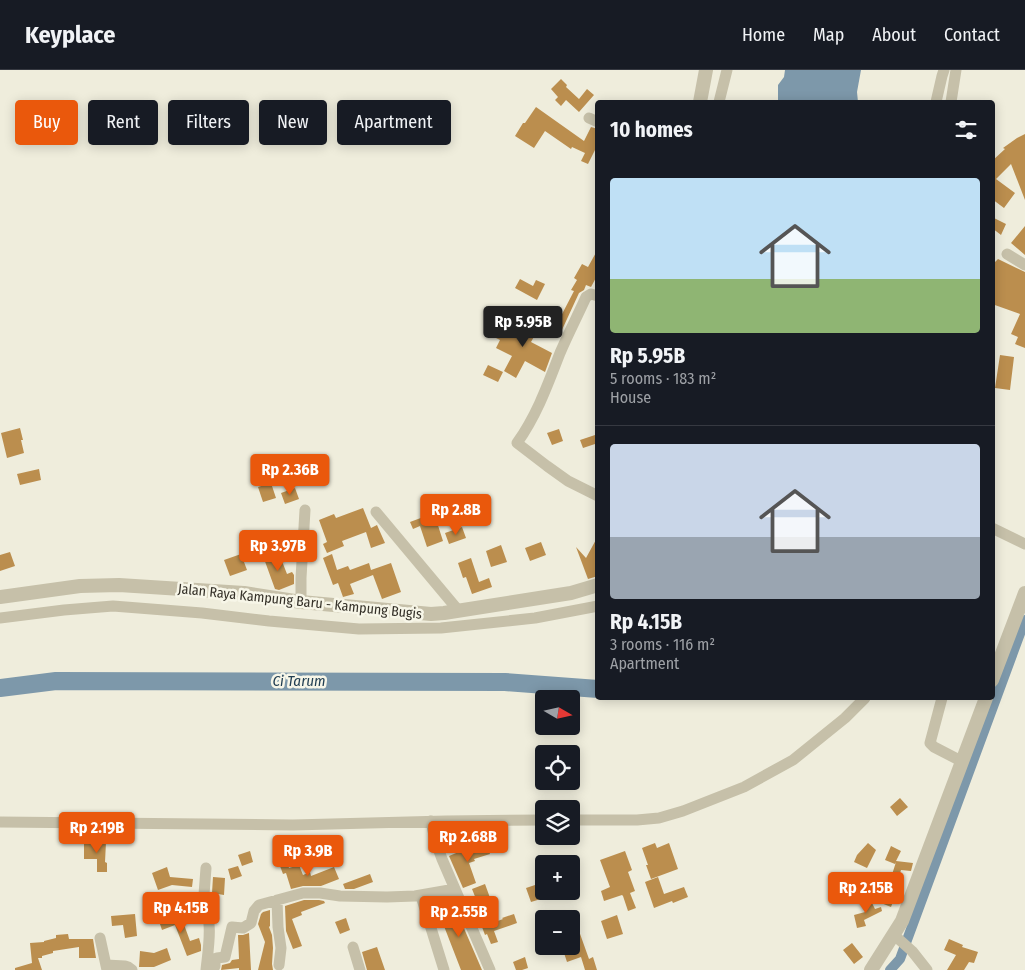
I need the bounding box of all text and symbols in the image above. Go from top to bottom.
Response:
text: Keyplace [25,21,115,49]
text: Home [742,24,785,46]
text: Map [813,24,844,46]
text: About [872,24,916,46]
text: Contact [944,24,1000,46]
chip: Buy [15,100,78,145]
chip: Rent [88,100,158,145]
chip: Filters [168,100,249,145]
chip: New [259,100,327,145]
chip: Apartment [337,100,451,145]
icon: filters [952,116,980,144]
text: 10 homes [610,117,693,143]
icon: home [750,211,840,301]
pin: Rp 5.95B [471,306,575,348]
text: Rp 5.95B [494,312,552,331]
text: Rp 5.95B [610,343,685,369]
text: 5 rooms · 183 m² [610,369,716,388]
text: House [610,388,651,407]
pin: Rp 2.36B [238,454,342,496]
text: Rp 2.36B [261,460,319,479]
icon: home [750,476,840,566]
pin: Rp 2.8B [410,494,502,536]
text: Rp 2.8B [431,500,481,519]
pin: Rp 3.97B [226,530,330,572]
text: Rp 3.97B [250,536,306,555]
street label: Jalan Raya Kampung Baru - Kampung Bugis [177,580,423,623]
text: Rp 4.15B [610,609,682,635]
text: 3 rooms · 116 m² [610,635,715,654]
text: Apartment [610,654,679,673]
water label: Ci Tarum [272,672,326,690]
north arrow [535,690,580,735]
map controls [535,690,580,955]
button: locate [535,745,580,790]
button: layers [535,800,580,845]
pin: Rp 2.19B [45,812,149,854]
text: Rp 2.19B [70,818,124,837]
pin: Rp 2.68B [416,820,520,863]
text: Rp 2.68B [439,827,497,846]
pin: Rp 3.9B [262,834,354,877]
text: Rp 3.9B [283,841,333,860]
button: + [535,855,580,900]
pin: Rp 2.15B [814,872,918,914]
text: Rp 2.15B [839,878,893,897]
pin: Rp 4.15B [129,892,233,934]
pin: Rp 2.55B [407,896,511,938]
text: Rp 4.15B [154,898,208,917]
text: Rp 2.55B [431,902,487,921]
button: − [535,910,580,955]

